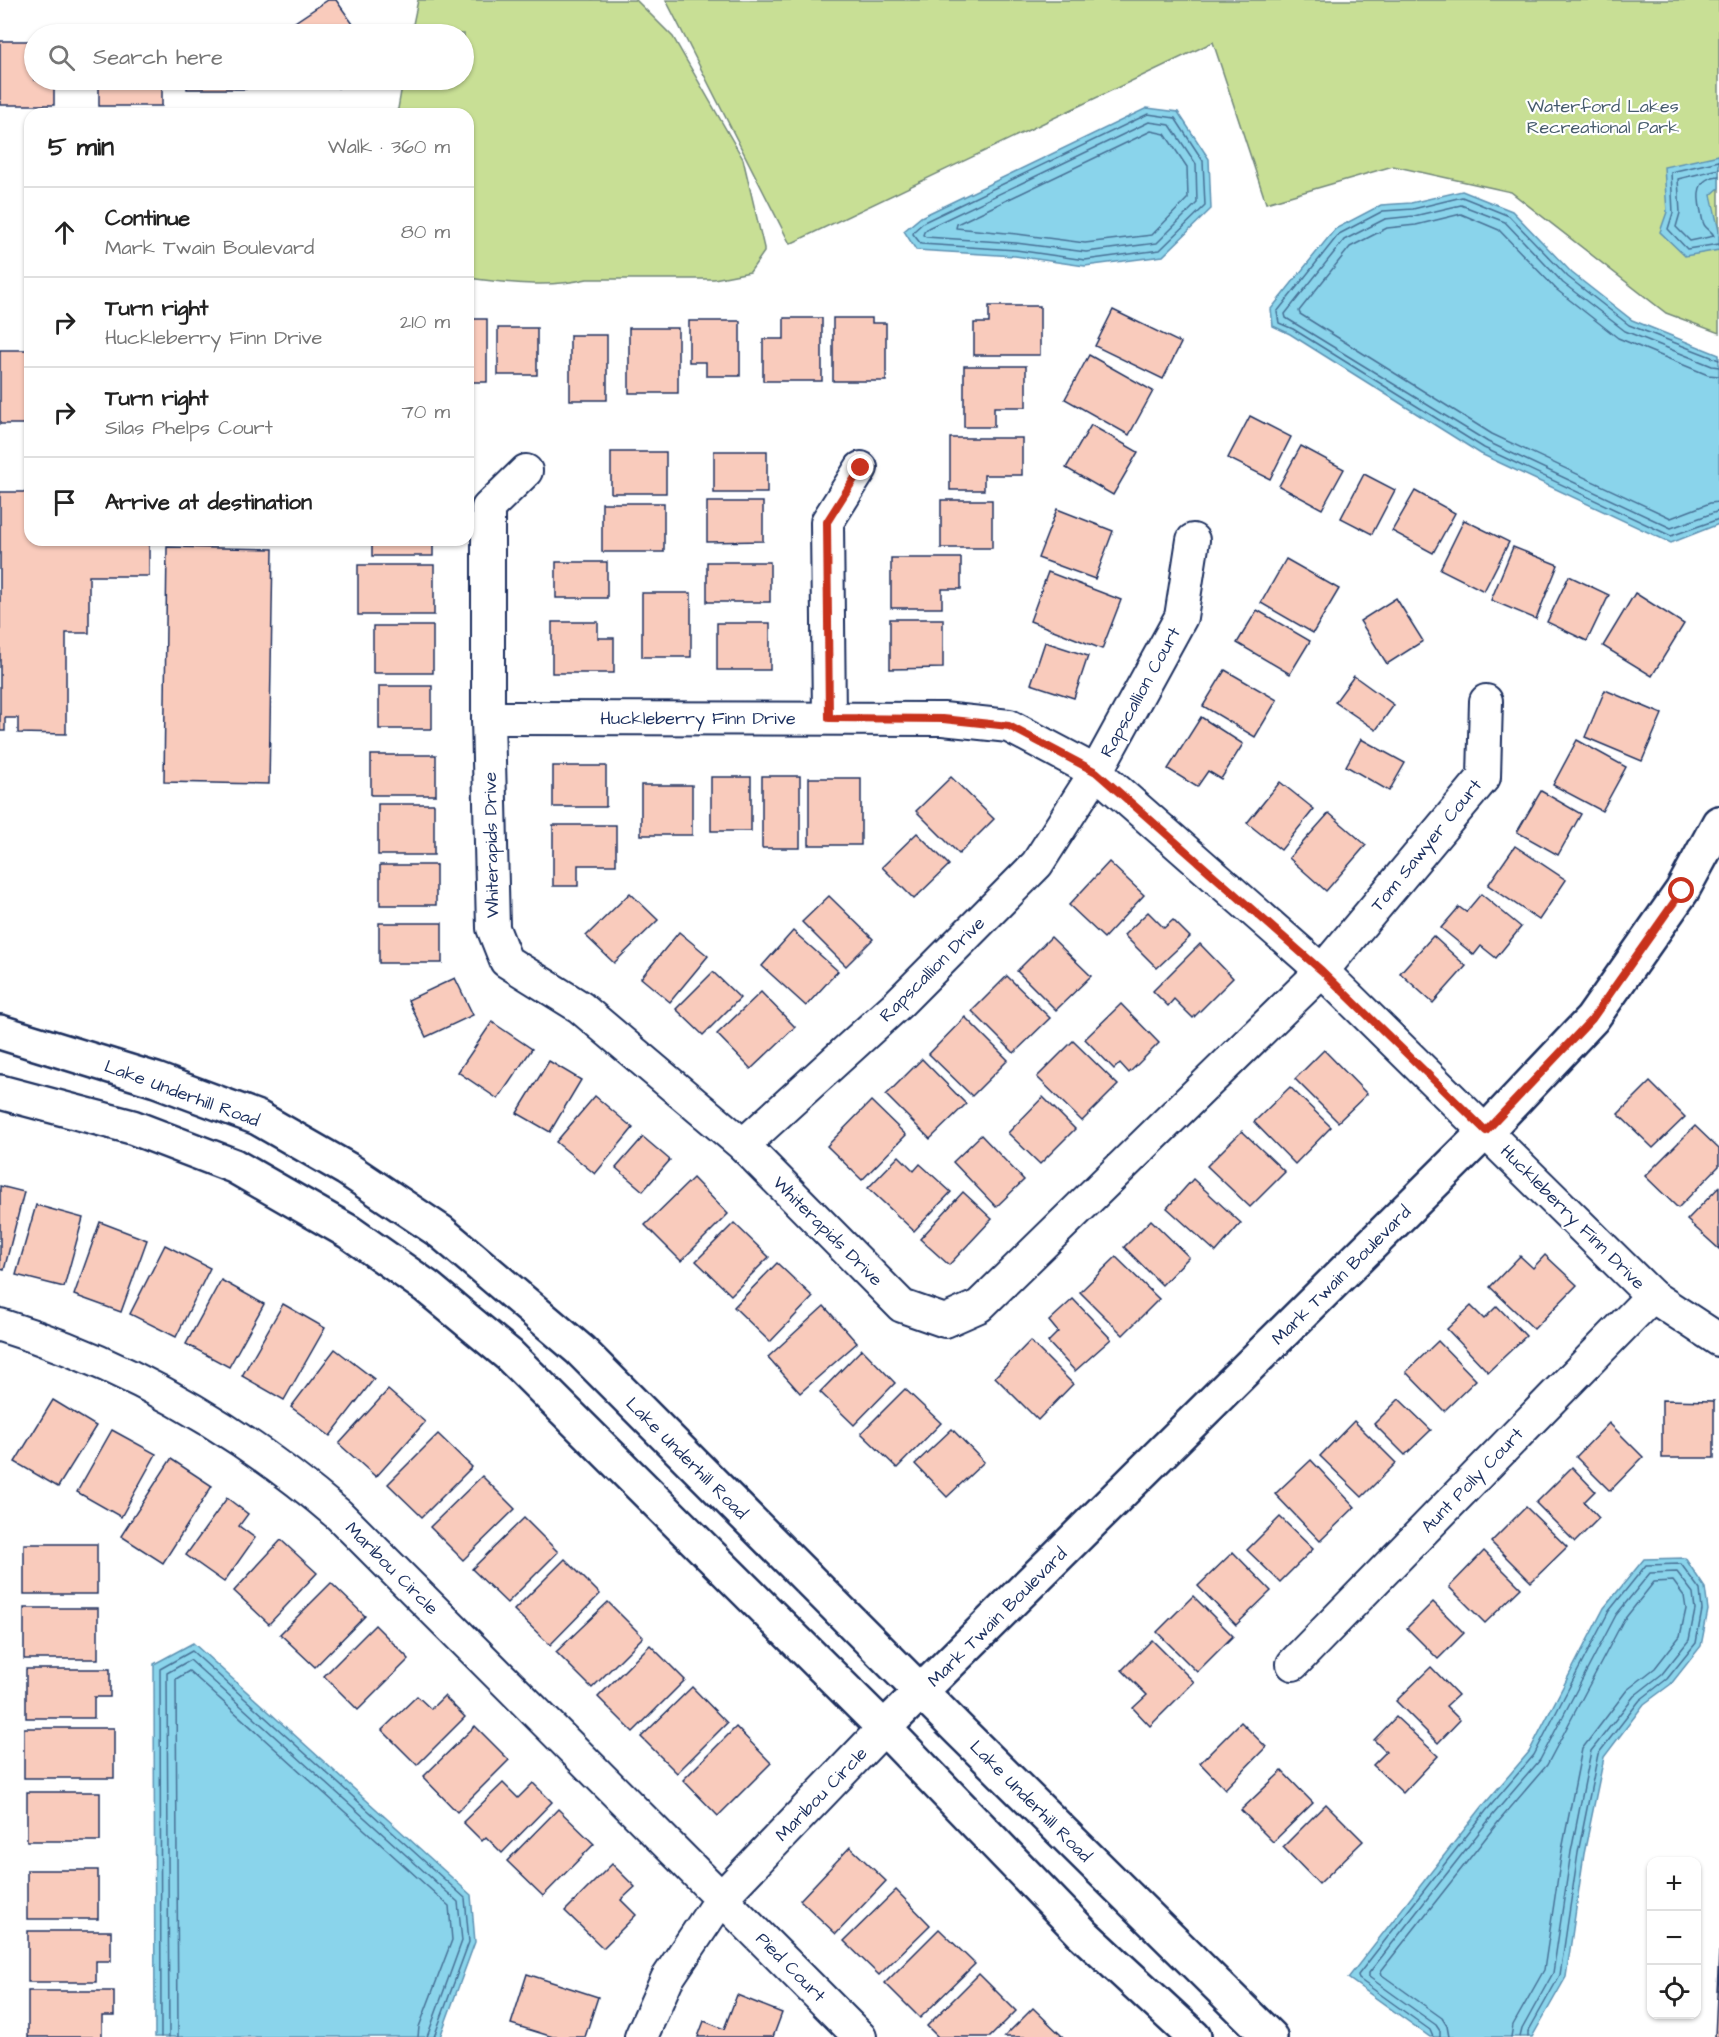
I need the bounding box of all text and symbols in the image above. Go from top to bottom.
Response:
search box [24,24,474,90]
icon: search [45,41,78,74]
text: Search here [93,42,223,73]
park label: Waterford Lakes Recreational Park [1527,94,1679,140]
text: 5 min [48,129,114,165]
text: Walk · 360 m [328,133,450,161]
text: Continue [105,203,190,234]
icon: ahead [48,216,81,249]
text: 80 m [401,218,450,246]
text: Mark Twain Boulevard [105,234,314,262]
text: Turn right [105,293,208,324]
icon: right [48,306,81,339]
text: 210 m [400,308,450,336]
text: Huckleberry Finn Drive [105,324,322,352]
text: Turn right [105,383,208,414]
icon: right [48,396,81,429]
text: 70 m [402,398,450,426]
text: Silas Phelps Court [105,414,273,442]
route end [847,454,873,480]
icon: arrive [48,486,81,519]
text: Arrive at destination [105,487,312,518]
street label: Rapscallion Court [1094,622,1187,762]
street label: Huckleberry Finn Drive [600,706,796,732]
street label: Whiterapids Drive [478,771,505,918]
street label: Tom Sawyer Court [1365,773,1489,917]
route start [1668,877,1694,903]
street label: Rapscallion Drive [874,911,991,1028]
street label: Lake Underhill Road [101,1054,263,1133]
street label: Huckleberry Finn Drive [1494,1139,1651,1296]
street label: Whiterapids Drive [767,1171,888,1292]
street label: Mark Twain Boulevard [1266,1200,1417,1351]
street label: Lake Underhill Road [620,1392,753,1525]
street label: Aunt Polly Court [1416,1422,1530,1539]
street label: Maribou Circle [339,1516,444,1621]
street label: Mark Twain Boulevard [922,1542,1073,1693]
street label: Lake Underhill Road [964,1735,1097,1868]
street label: Maribou Circle [770,1741,873,1847]
map controls [1647,1857,1701,2019]
button: + [1647,1857,1701,1911]
button: − [1647,1911,1701,1965]
street label: Pied Court [750,1927,832,2008]
button: locate [1647,1965,1701,2019]

